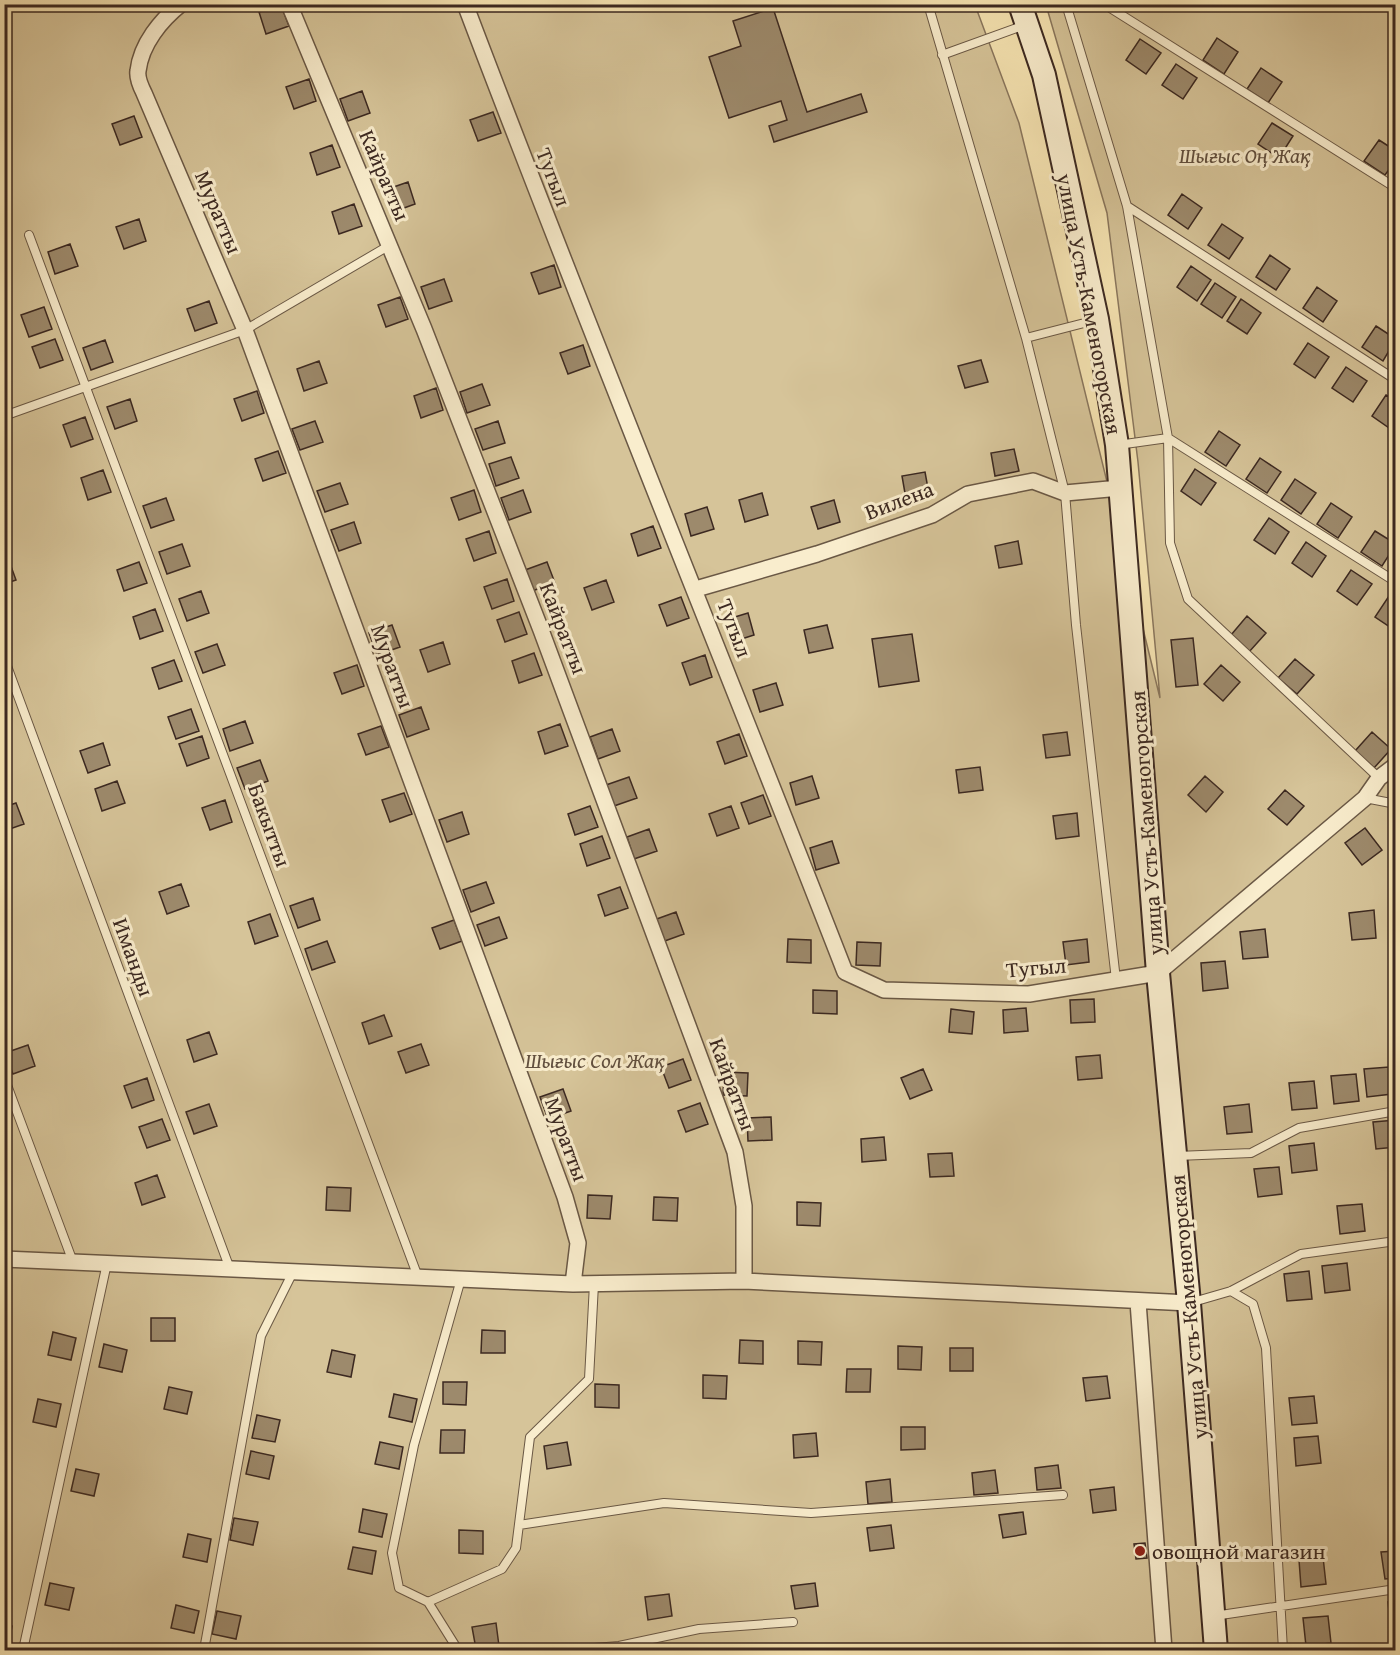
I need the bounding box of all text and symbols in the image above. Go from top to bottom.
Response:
street label: Кайратты [352,125,418,225]
park label: Шығыс Оң Жақ [1179,139,1311,171]
street label: Тугыл [528,143,580,211]
street label: Муратты [187,165,251,259]
street label: улица Усть-Каменогорская [1049,170,1131,437]
street label: Вилена [860,472,938,528]
street label: Кайратты [532,577,596,679]
street label: Тугыл [709,594,761,662]
street label: Муратты [363,619,423,713]
street label: улица Усть-Каменогорская [1121,690,1171,957]
street label: Бакытты [240,779,300,871]
street label: Иманды [105,913,163,1001]
street label: Тугыл [1005,948,1067,986]
street label: Кайратты [702,1033,764,1135]
park label: Шығыс Сол Жақ [525,1044,665,1076]
street label: Муратты [537,1092,597,1186]
street label: улица Усть-Каменогорская [1161,1173,1216,1442]
place label: овощной магазин [1152,1535,1326,1567]
marker: овощной магазин [1133,1544,1147,1558]

